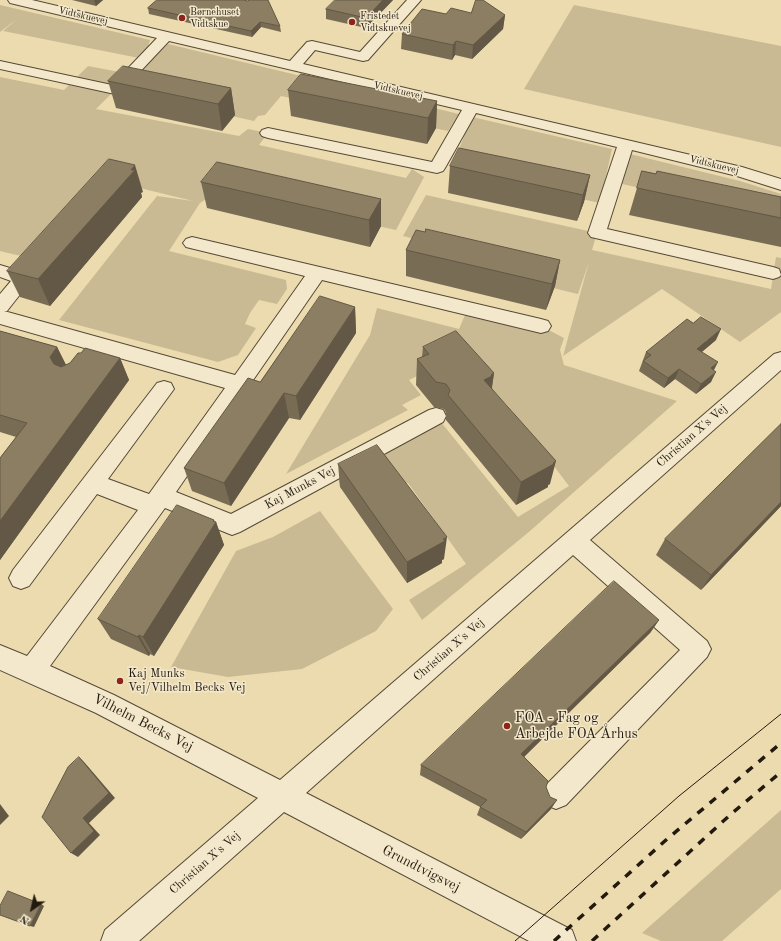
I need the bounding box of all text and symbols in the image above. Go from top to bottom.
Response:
street label: Vidtskuevej [57,4,109,28]
place label: Børnehuset Vidtskue [190,6,239,30]
place label: Fristedet Vidtskuevej [360,10,411,34]
marker: Børnehuset Vidtskue [177,13,187,23]
marker: Fristedet Vidtskuevej [347,17,357,27]
street label: Vidtskuevej [372,79,424,103]
street label: Vidtskuevej [688,153,740,177]
street label: Christian X's Vej [654,401,730,471]
street label: Kaj Munks Vej [262,463,338,513]
street label: Christian X's Vej [411,615,487,685]
place label: Kaj Munks Vej/Vilhelm Becks Vej [128,667,246,695]
marker: Kaj Munks Vej/Vilhelm Becks Vej [115,676,125,686]
street label: Vilhelm Becks Vej [90,690,196,756]
place label: FOA - Fag og Arbejde FOA Århus [515,710,638,742]
marker: FOA - Fag og Arbejde FOA Århus [502,721,512,731]
street label: Christian X's Vej [167,828,243,898]
street label: Grundtvigsvej [379,842,463,896]
north arrow [12,889,52,929]
text: N [18,912,32,926]

